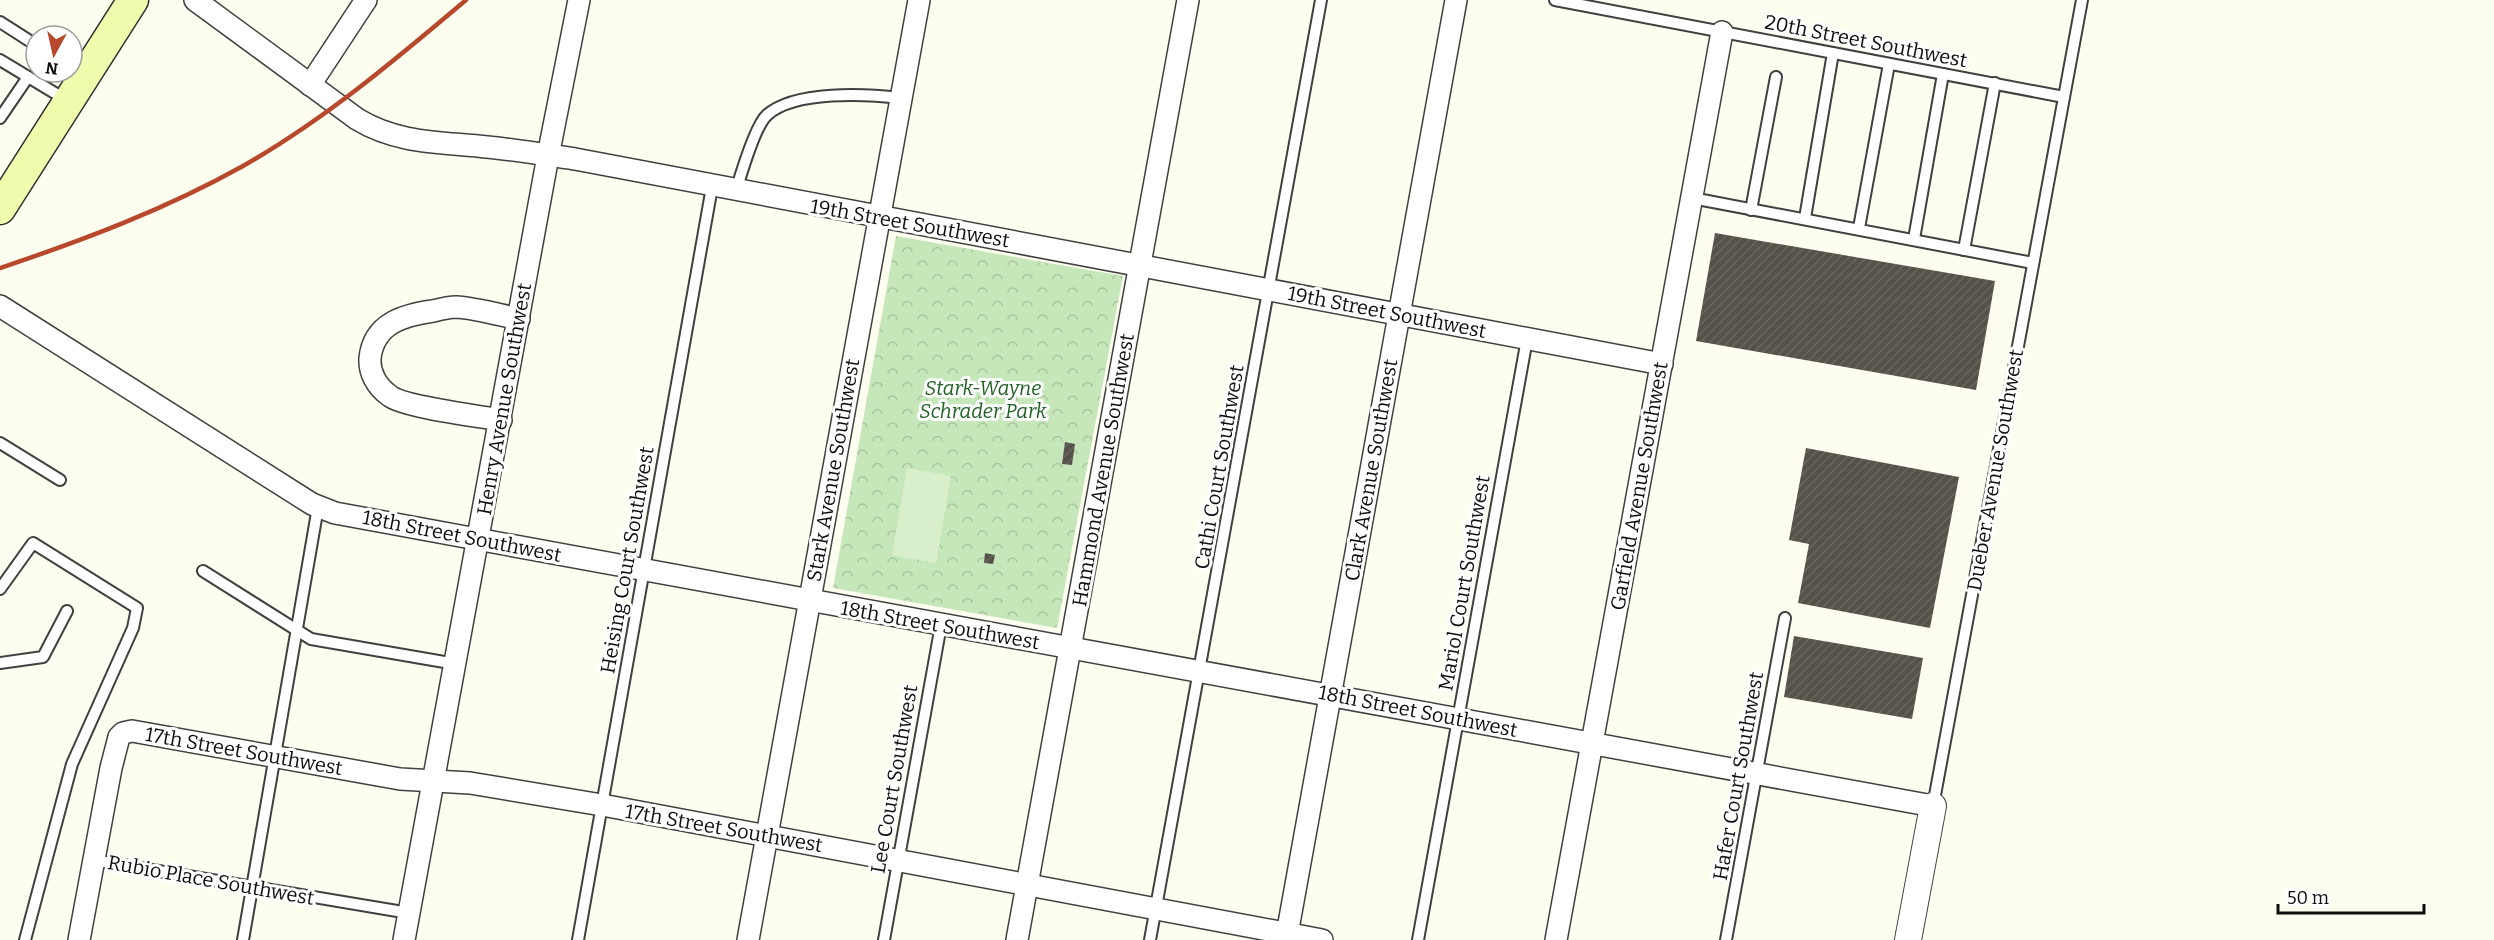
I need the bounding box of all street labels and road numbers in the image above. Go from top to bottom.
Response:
street label: 20th Street Southwest [1763,10,1969,72]
street label: 19th Street Southwest [809,194,1011,252]
street label: Henry Avenue Southwest [472,281,536,517]
street label: 19th Street Southwest [1286,281,1488,343]
street label: Hammond Avenue Southwest [1067,332,1139,608]
street label: Dueber Avenue Southwest [1962,347,2028,593]
street label: Stark Avenue Southwest [802,357,864,583]
street label: Clark Avenue Southwest [1340,357,1402,583]
street label: Garfield Avenue Southwest [1605,360,1673,612]
street label: Cathi Court Southwest [1189,363,1249,571]
street label: Heising Court Southwest [595,445,659,675]
street label: Mariol Court Southwest [1433,473,1495,693]
street label: 18th Street Southwest [361,505,563,567]
street label: 18th Street Southwest [839,596,1041,654]
street label: Hafer Court Southwest [1708,670,1768,882]
street label: 18th Street Southwest [1317,680,1519,742]
street label: Lee Court Southwest [866,683,922,875]
street label: 17th Street Southwest [143,722,345,780]
street label: 17th Street Southwest [623,799,825,857]
street label: Rubio Place Southwest [106,850,316,910]

